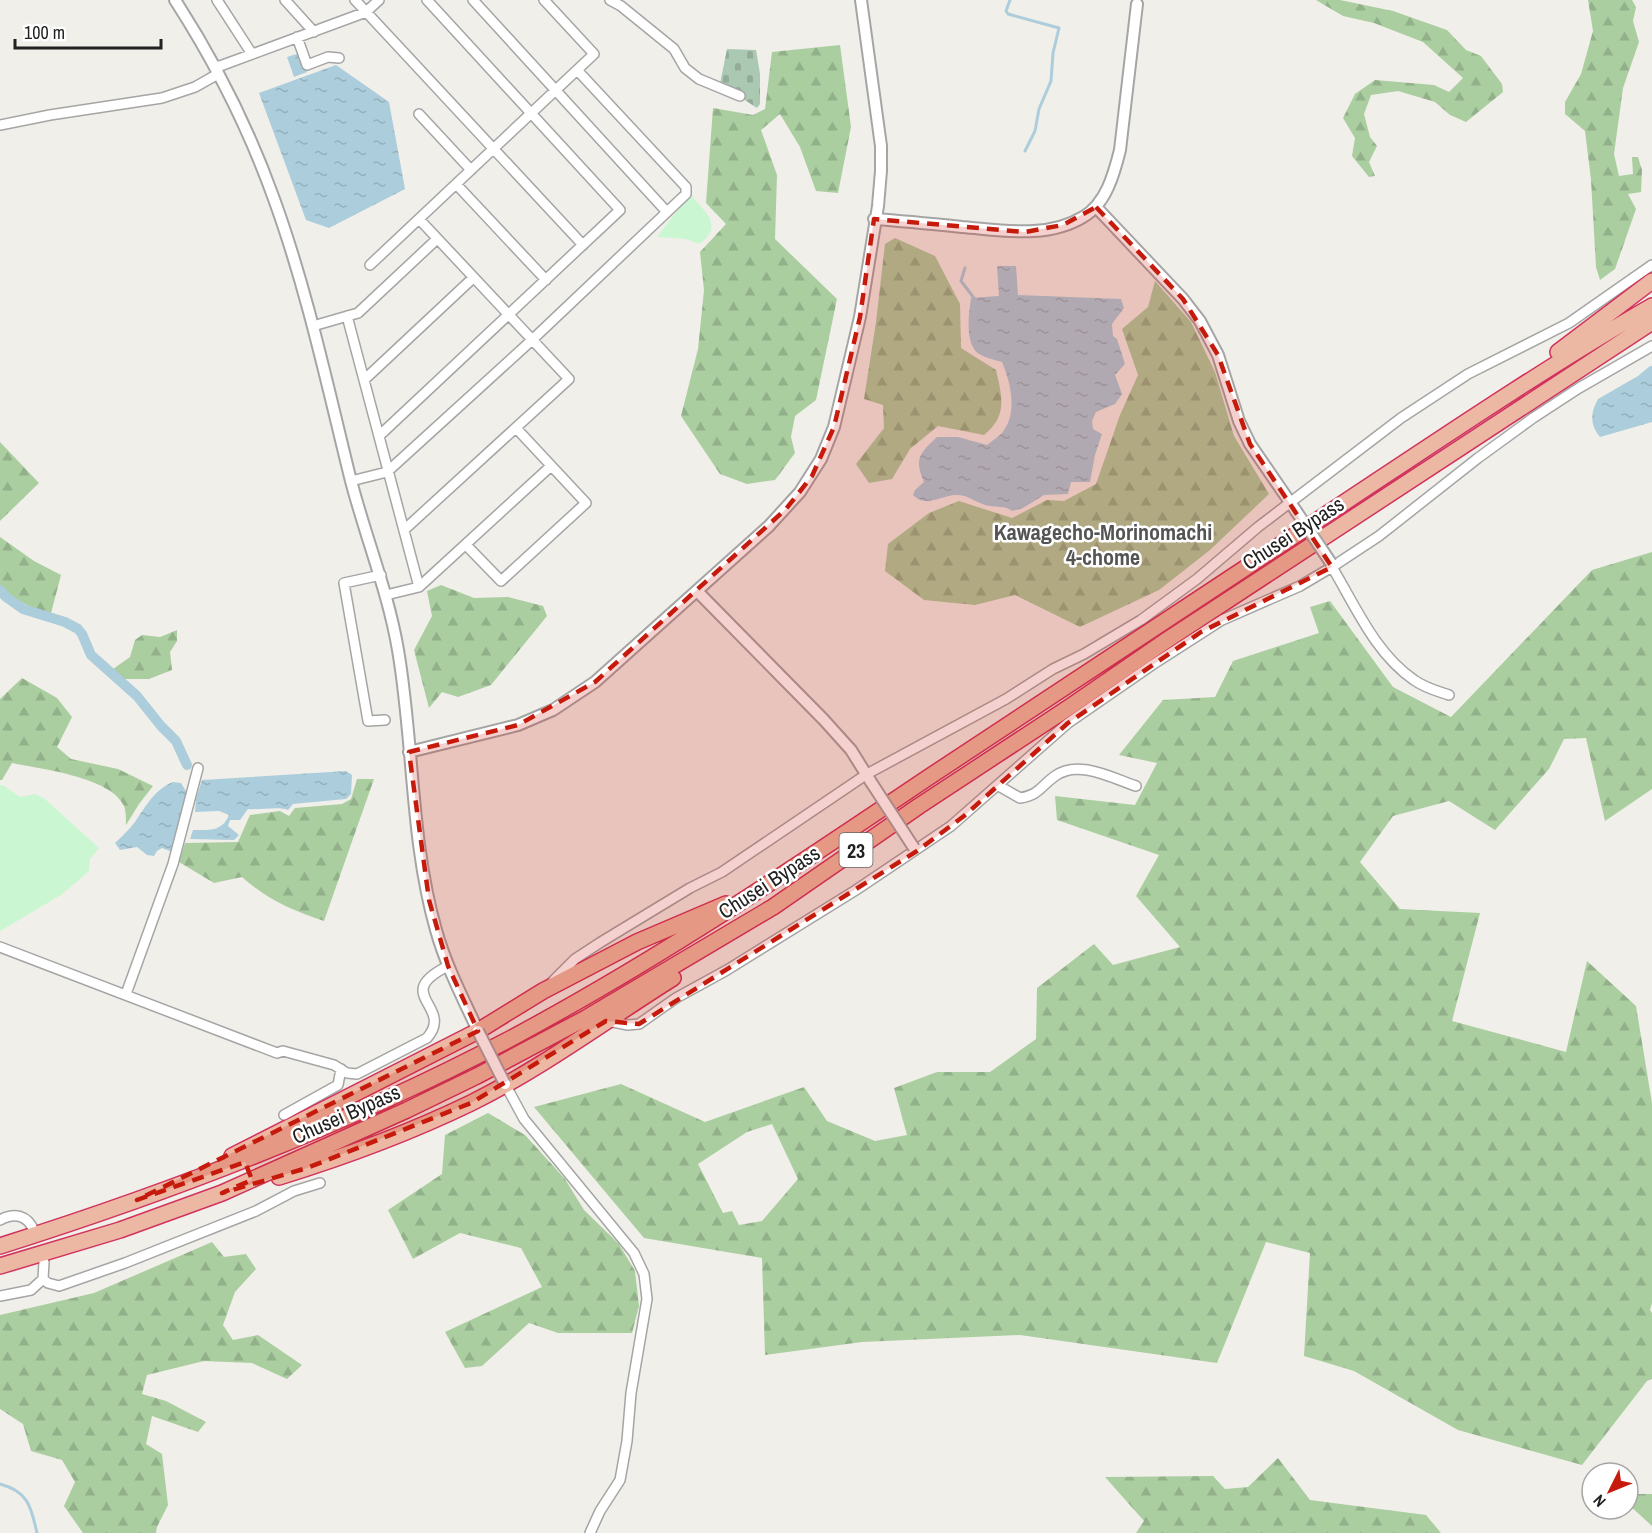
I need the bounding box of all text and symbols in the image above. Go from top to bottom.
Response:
scale bar [15,12,160,50]
text: 100 m [24,20,65,45]
street label: Chusei Bypass [1237,489,1349,577]
district label: Kawagecho-Morinomachi 4-chome [994,517,1212,572]
road number: 23 [840,833,872,867]
street label: Chusei Bypass [713,838,825,926]
street label: Chusei Bypass [287,1077,405,1151]
north arrow [1580,1461,1640,1521]
text: N [1588,1490,1610,1512]

